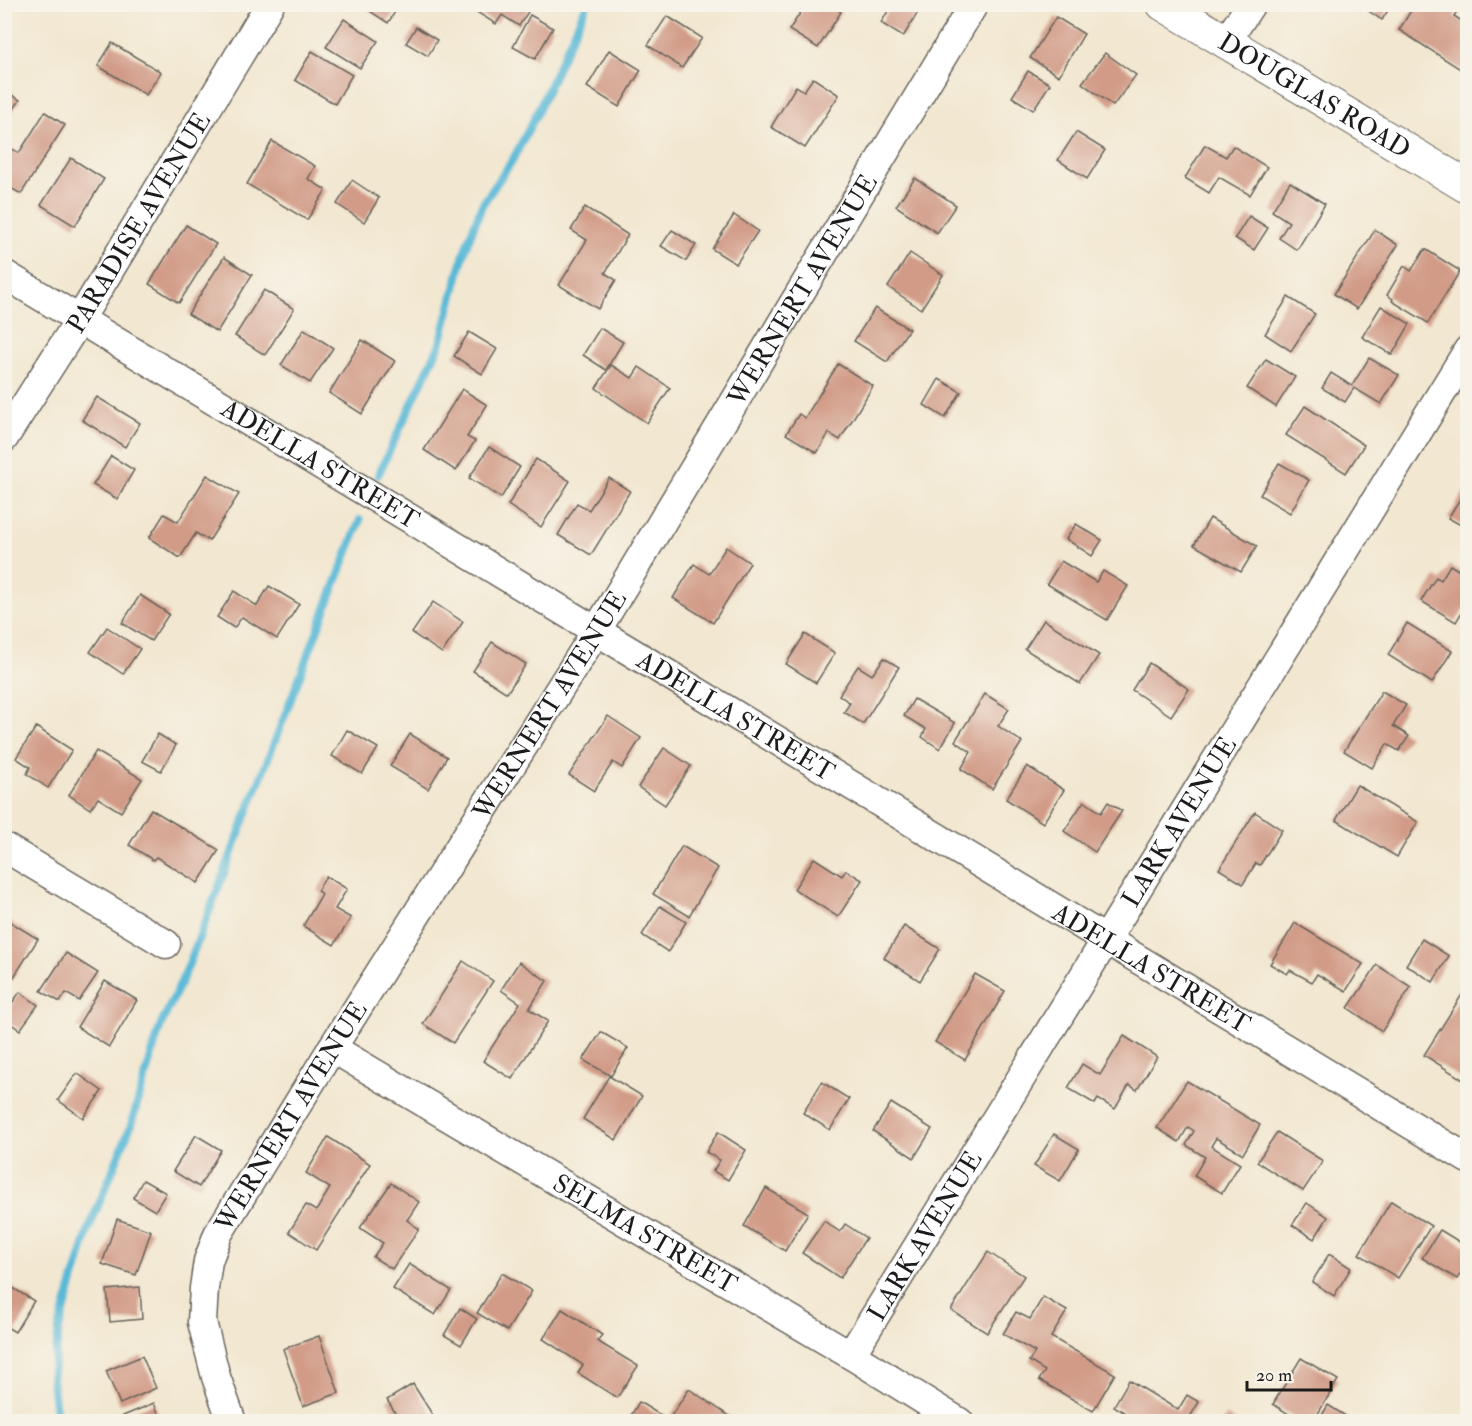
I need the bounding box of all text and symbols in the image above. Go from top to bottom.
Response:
street label: DOUGLAS ROAD [1213,26,1416,166]
street label: PARADISE AVENUE [60,107,218,339]
street label: WERNERT AVENUE [720,169,885,413]
street label: ADELLA STREET [214,392,425,537]
street label: WERNERT AVENUE [465,585,634,827]
street label: ADELLA STREET [630,644,840,789]
street label: LARK AVENUE [1115,731,1244,913]
street label: ADELLA STREET [1045,896,1256,1041]
street label: WERNERT AVENUE [208,996,374,1239]
street label: LARK AVENUE [861,1145,989,1327]
street label: SELMA STREET [547,1167,743,1301]
scale bar [1247,1354,1331,1392]
text: 20 m [1256,1364,1292,1387]

